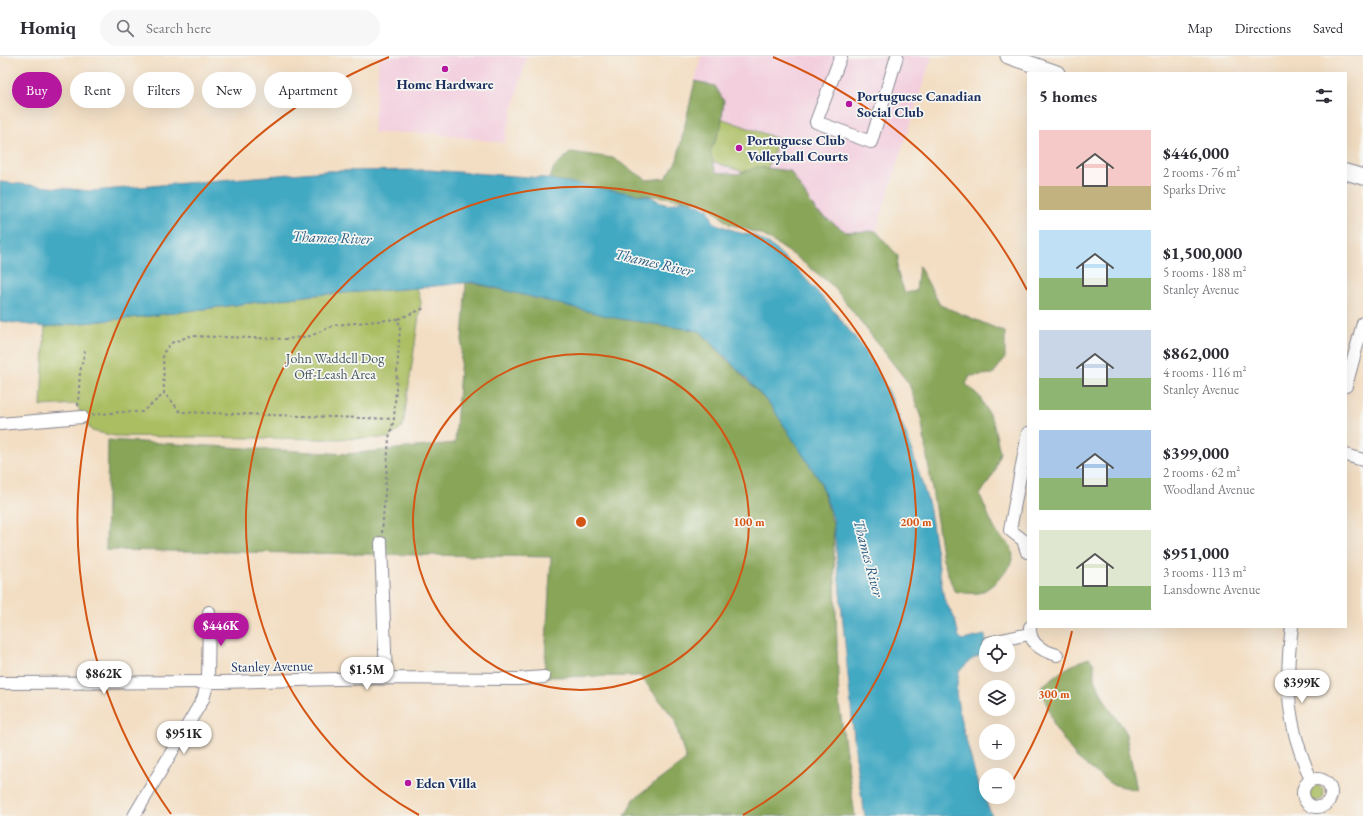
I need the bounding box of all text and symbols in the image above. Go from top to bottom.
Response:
search box [100,10,380,46]
text: Homiq [20,15,76,40]
icon: search [114,17,136,39]
text: Search here [146,18,211,37]
text: Map [1187,19,1213,37]
text: Directions [1235,19,1291,37]
text: Saved [1313,19,1343,37]
marker: Home Hardware [440,64,450,74]
chip: Buy [12,72,62,108]
chip: Rent [70,72,125,108]
chip: Filters [133,72,194,108]
chip: New [202,72,256,108]
chip: Apartment [264,72,352,108]
place label: Home Hardware [397,75,494,93]
text: 5 homes [1039,85,1097,107]
icon: filters [1313,85,1335,107]
place label: Portuguese Canadian Social Club [857,87,982,121]
marker: Portuguese Canadian Social Club [844,99,854,109]
place label: Portuguese Club Volleyball Courts [747,131,848,165]
text: $446,000 [1163,142,1229,164]
marker: Portuguese Club Volleyball Courts [734,143,744,153]
icon: home [1071,146,1119,194]
text: 2 rooms · 76 m² [1163,164,1240,181]
text: Sparks Drive [1163,181,1226,198]
water label: Thames River [292,226,373,248]
text: $1,500,000 [1163,242,1242,264]
water label: Thames River [613,244,696,280]
icon: home [1071,246,1119,294]
text: 5 rooms · 188 m² [1163,264,1247,281]
text: Stanley Avenue [1163,281,1239,298]
text: $862,000 [1163,342,1229,364]
icon: home [1071,346,1119,394]
park label: John Waddell Dog Off-Leash Area [285,349,385,383]
text: 4 rooms · 116 m² [1163,364,1247,381]
text: Stanley Avenue [1163,381,1239,398]
text: $399,000 [1163,442,1229,464]
icon: home [1071,446,1119,494]
text: 2 rooms · 62 m² [1163,464,1240,481]
text: Woodland Avenue [1163,481,1255,498]
text: 100 m [733,514,765,530]
text: 200 m [900,514,932,530]
centre of rings [574,515,588,529]
water label: Thames River [850,517,889,600]
text: $951,000 [1163,542,1229,564]
icon: home [1071,546,1119,594]
text: 3 rooms · 113 m² [1163,564,1247,581]
text: Lansdowne Avenue [1163,581,1260,598]
pin: $446K [193,613,249,647]
text: $446K [203,617,239,634]
map controls [979,636,1015,804]
button: locate [979,636,1015,672]
street label: Stanley Avenue [231,656,314,676]
pin: $1.5M [339,657,395,691]
pin: $862K [76,661,132,695]
text: $1.5M [350,661,384,678]
text: $862K [86,665,122,682]
pin: $399K [1274,670,1330,704]
text: $399K [1284,674,1320,691]
button: layers [979,680,1015,716]
text: 300 m [1038,686,1070,702]
pin: $951K [156,721,212,755]
button: + [979,724,1015,760]
text: $951K [166,725,202,742]
button: − [979,768,1015,804]
place label: Eden Villa [416,774,477,792]
marker: Eden Villa [403,778,413,788]

